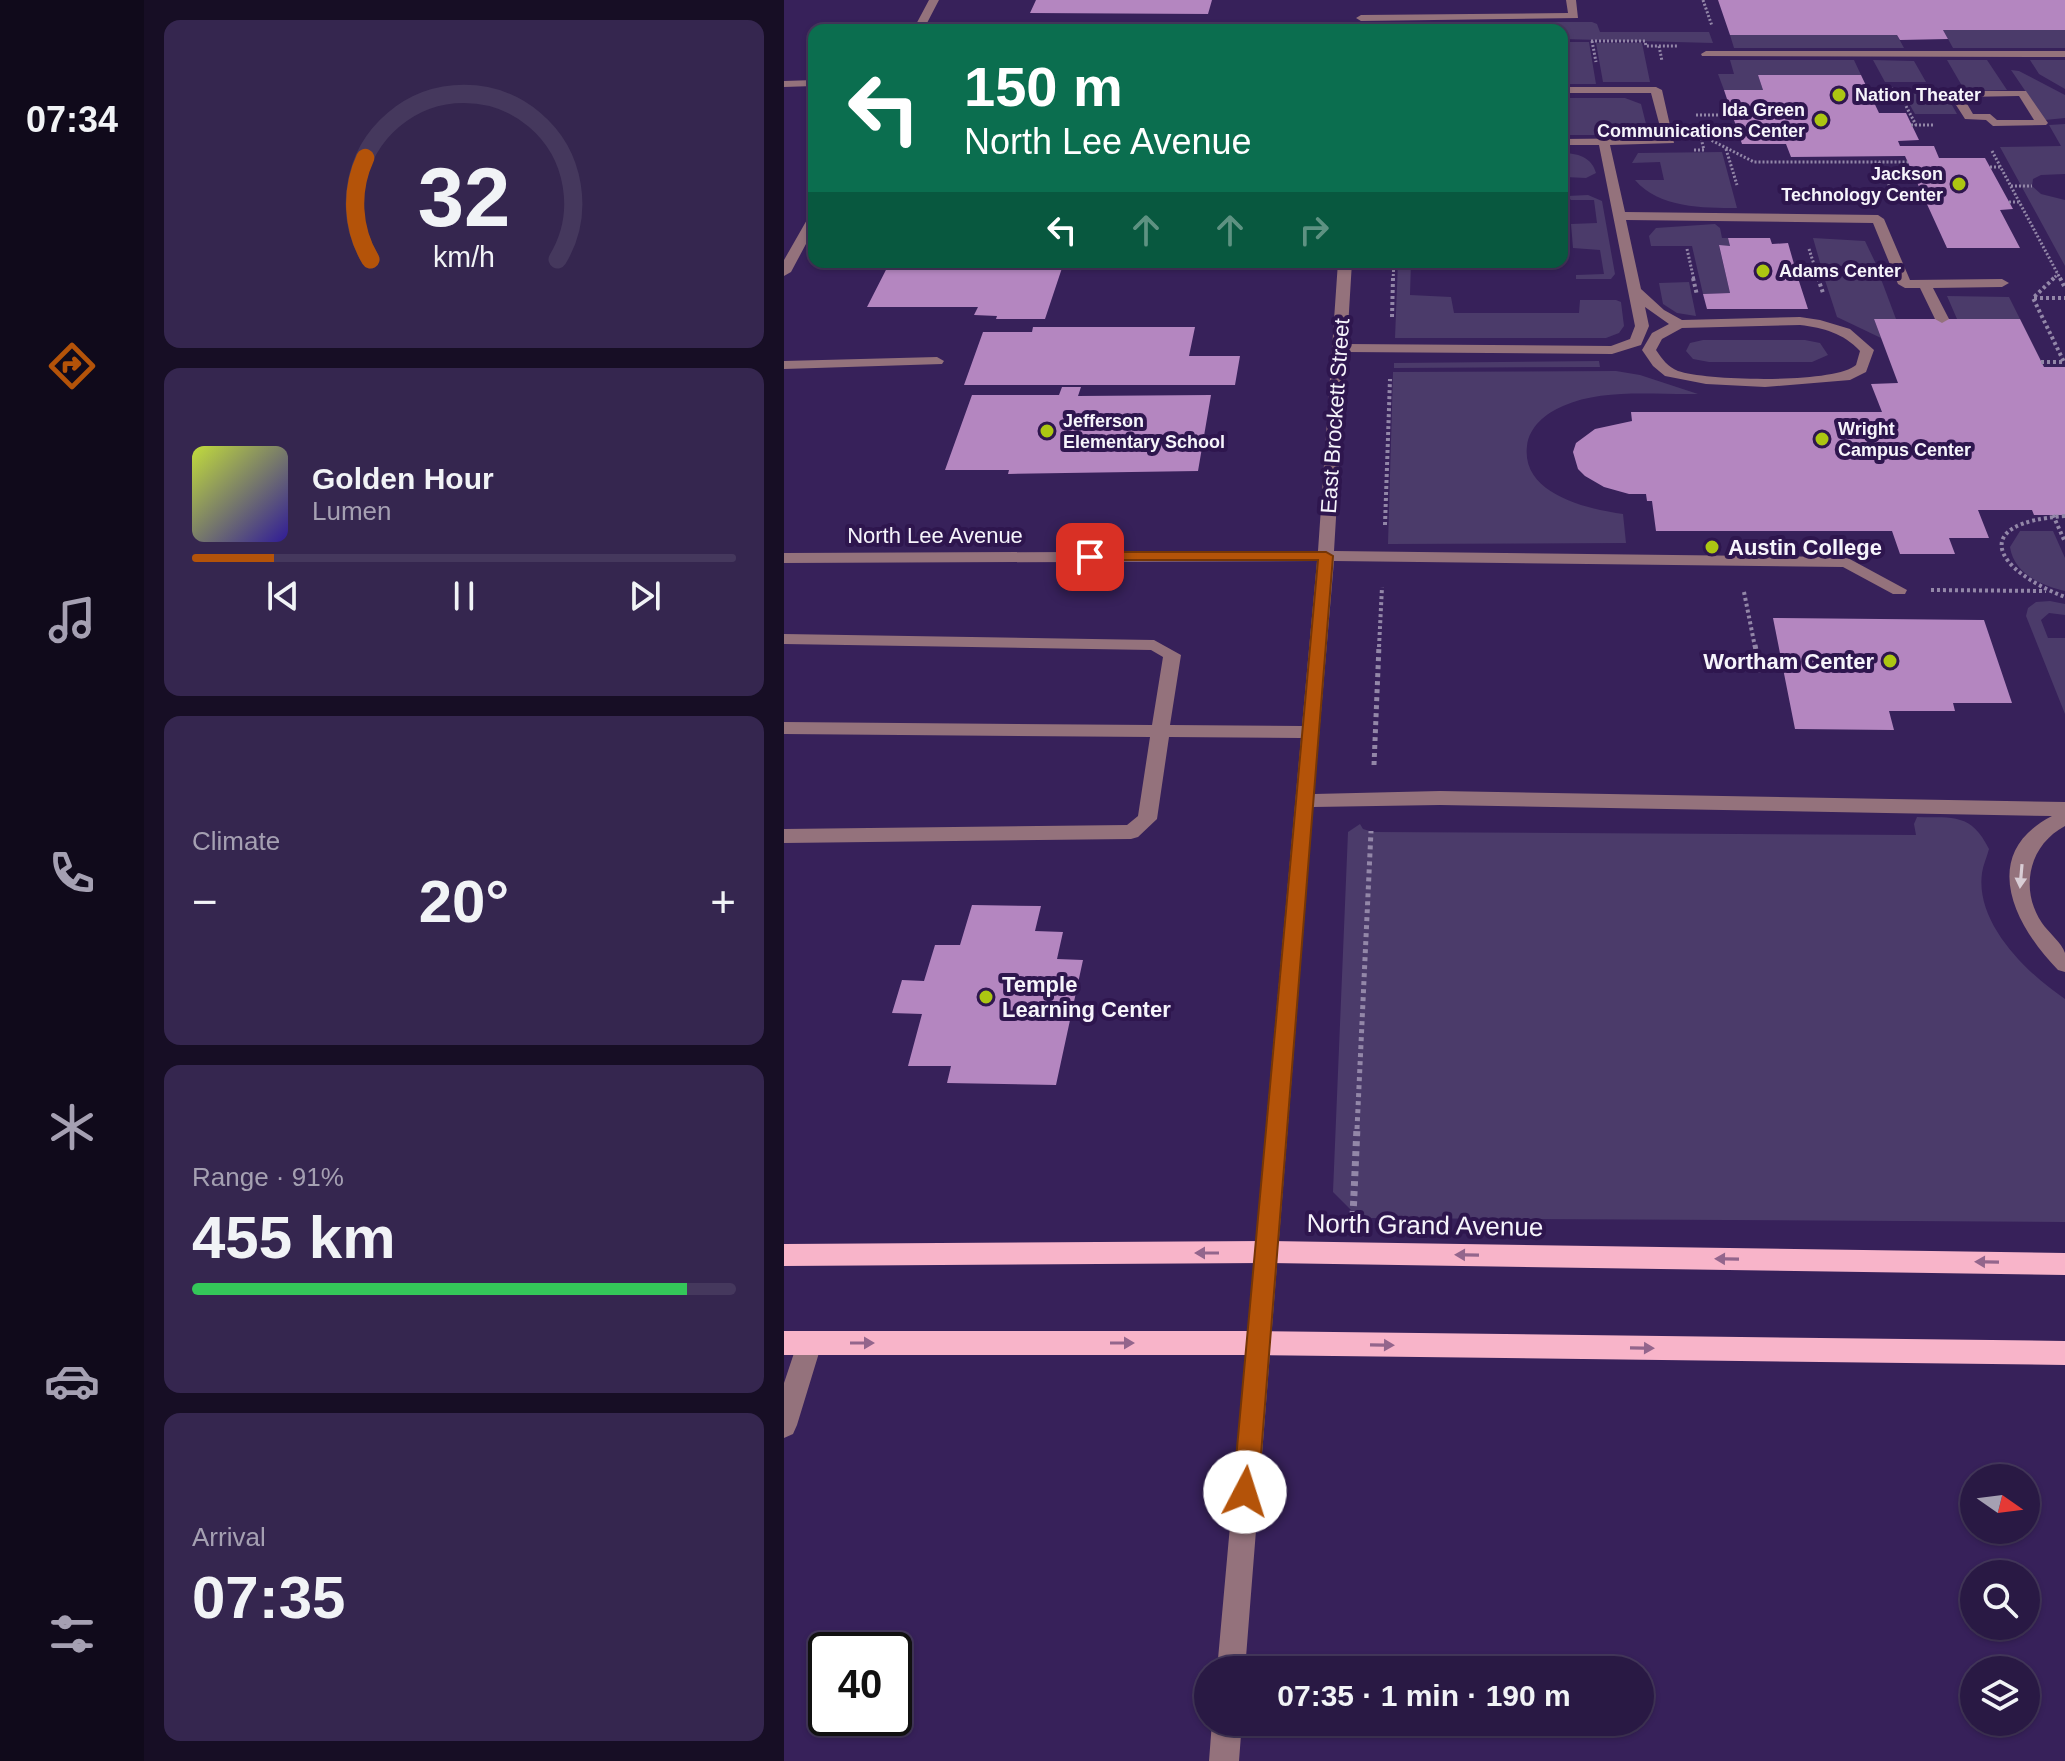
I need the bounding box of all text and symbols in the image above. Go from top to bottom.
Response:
text: 150 m [964,55,1123,118]
icon: left [832,56,936,160]
place label: Nation Theater [1855,85,1981,105]
marker: Nation Theater [1830,86,1848,104]
text: 07:34 [26,99,118,140]
place label: Ida Green Communications Center [1597,100,1805,141]
marker: Ida Green Communications Center [1812,111,1830,129]
text: North Lee Avenue [964,121,1252,162]
text: 32 [418,151,510,244]
place label: Jackson Technology Center [1781,164,1943,205]
marker: Jackson Technology Center [1950,175,1968,193]
icon: left [1040,208,1084,252]
icon: ahead [1124,208,1168,252]
icon: ahead [1208,208,1252,252]
icon: right [1292,208,1336,252]
text: km/h [433,241,495,273]
place label: Adams Center [1779,261,1901,281]
marker: Adams Center [1754,262,1772,280]
street label: East Brockett Street [1316,318,1354,514]
icon: directions [44,338,100,394]
place label: Jefferson Elementary School [1063,411,1225,452]
place label: Wright Campus Center [1838,419,1971,460]
marker: Jefferson Elementary School [1038,422,1056,440]
marker: Wright Campus Center [1813,430,1831,448]
text: Golden Hour [312,462,494,495]
text: Lumen [312,496,392,526]
street label: North Lee Avenue [847,523,1023,548]
pin [1056,523,1124,591]
icon: arrive [1068,535,1112,579]
place label: Austin College [1728,535,1882,560]
marker: Austin College [1703,538,1721,556]
icon: previous [261,574,305,618]
icon: pause [442,574,486,618]
icon: next [623,574,667,618]
icon: music [44,592,100,648]
place label: Wortham Center [1703,649,1874,674]
marker: Wortham Center [1881,652,1899,670]
text: Climate [192,826,280,856]
icon: phone [44,845,100,901]
one-way arrow [2014,863,2027,888]
text: 20° [419,868,509,935]
text: − [192,877,218,926]
text: + [710,877,736,926]
place label: Temple Learning Center [1002,972,1171,1022]
marker: Temple Learning Center [977,988,995,1006]
icon: climate [44,1099,100,1155]
text: Range · 91% [192,1162,344,1192]
text: 455 km [192,1204,396,1271]
street label: North Grand Avenue [1306,1208,1544,1242]
one-way arrow [1194,1247,1219,1259]
one-way arrow [1454,1249,1479,1261]
one-way arrow [1714,1253,1739,1265]
one-way arrow [1974,1256,1999,1269]
one-way arrow [850,1337,875,1349]
one-way arrow [1110,1337,1135,1349]
one-way arrow [1370,1339,1395,1351]
one-way arrow [1630,1342,1655,1354]
icon: car [44,1353,100,1409]
position arrow [1203,1450,1287,1534]
north arrow [1960,1464,2040,1544]
map controls [1960,1464,2040,1736]
text: Arrival [192,1522,266,1552]
button: search [1960,1560,2040,1640]
text: 07:35 [192,1564,345,1631]
icon: filters [44,1606,100,1662]
speed limit sign: 40 [808,1632,912,1736]
button: layers [1960,1656,2040,1736]
text: 07:35 · 1 min · 190 m [1277,1679,1571,1712]

